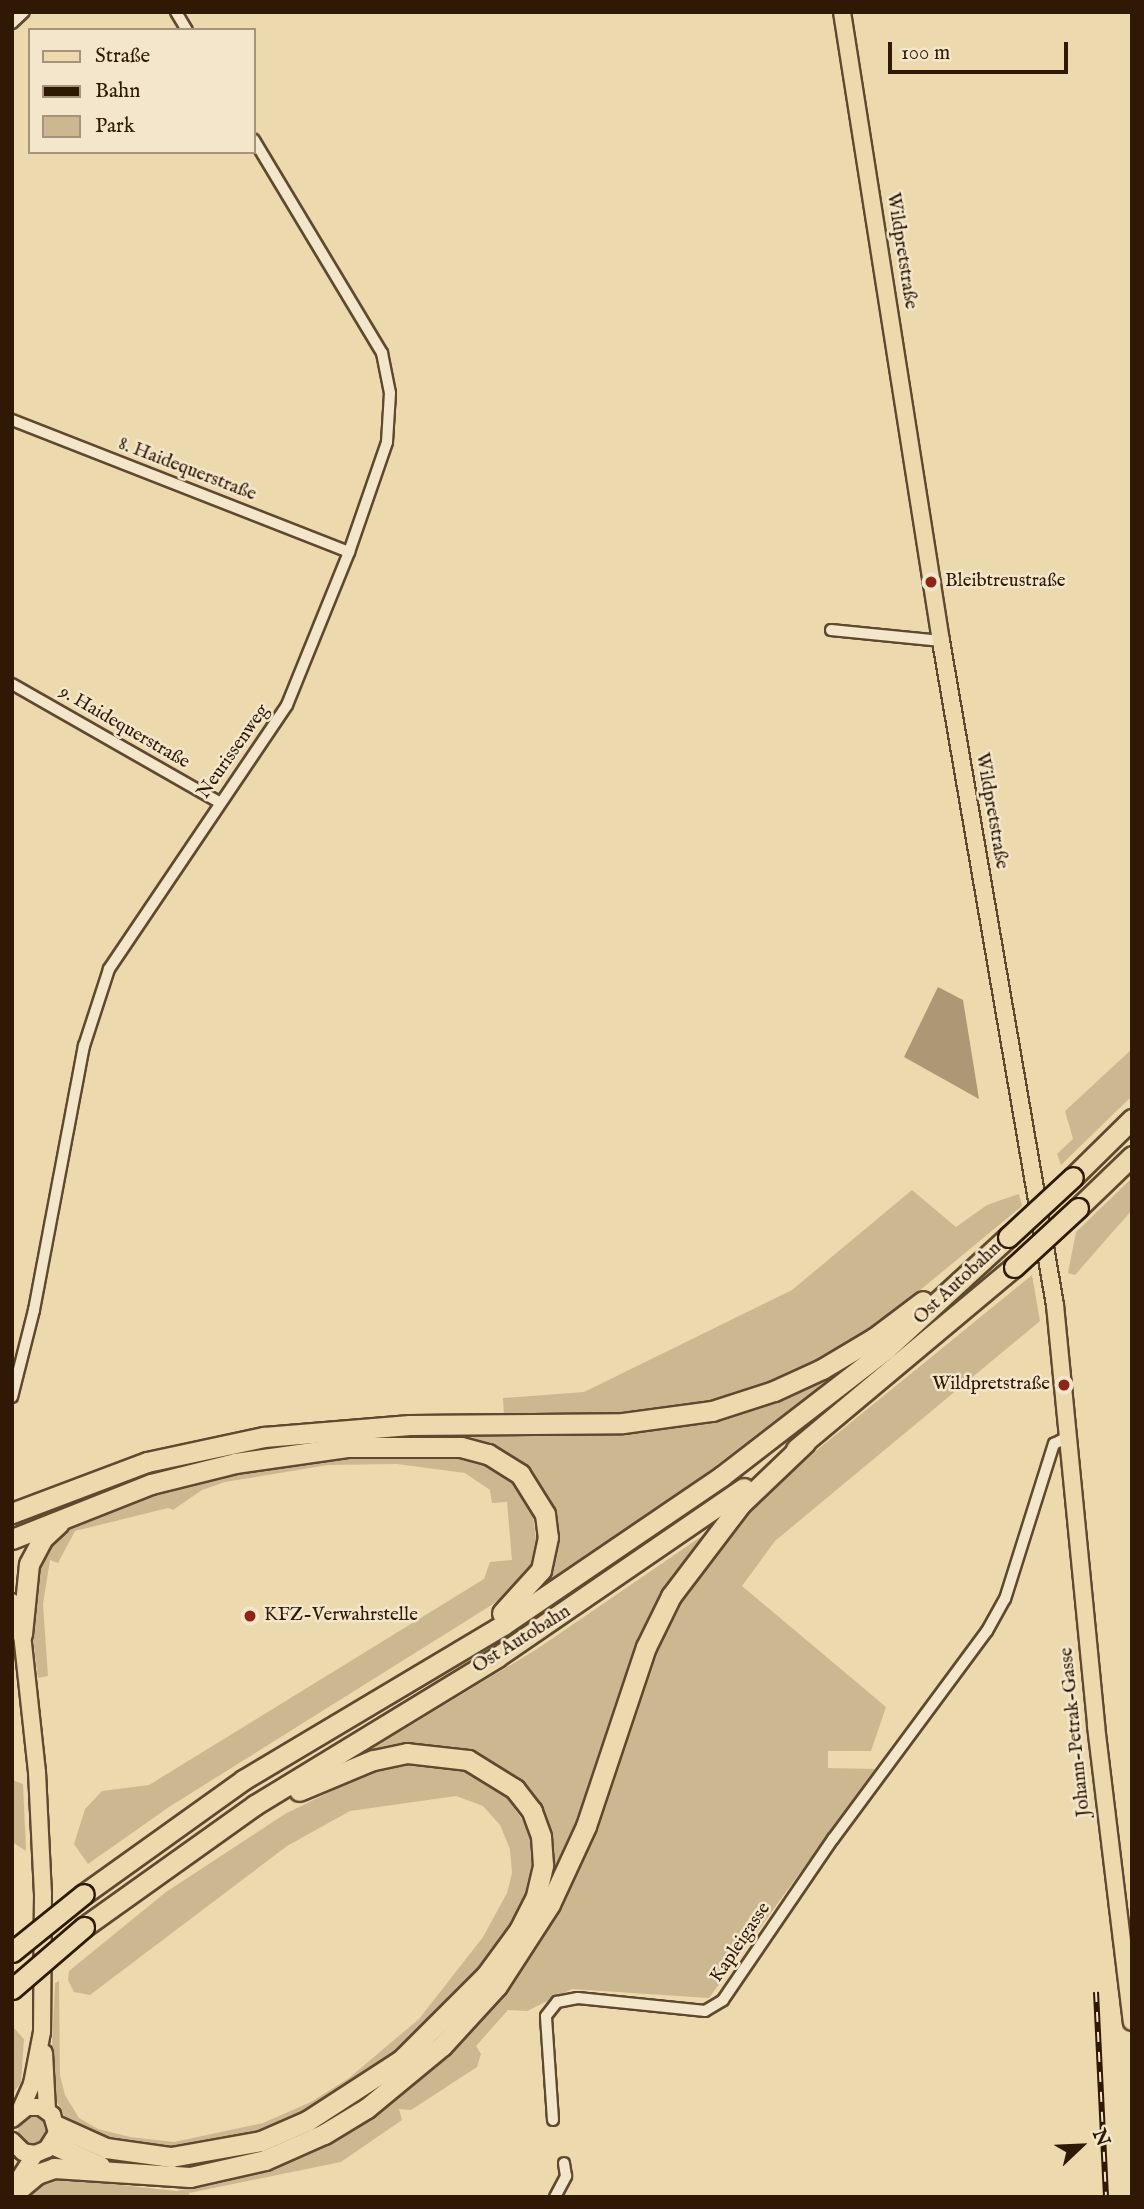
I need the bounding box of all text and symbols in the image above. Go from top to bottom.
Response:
legend [28,28,256,154]
scale bar [892,28,1072,72]
text: 100 m [901,40,950,67]
text: Straße [95,43,150,70]
text: Bahn [95,78,140,105]
text: Park [95,113,135,140]
street label: Wildpretstraße [881,191,921,311]
street label: 8. Haidequerstraße [115,433,259,507]
place label: Bleibtreustraße [945,571,1066,593]
marker: Bleibtreustraße [923,574,939,590]
street label: 9. Haidequerstraße [55,681,193,775]
street label: Neurissenweg [193,700,275,804]
street label: Wildpretstraße [970,751,1012,871]
street label: Ost Autobahn [910,1238,1006,1330]
place label: Wildpretstraße [932,1374,1050,1396]
marker: Wildpretstraße [1056,1377,1072,1393]
street label: Ost Autobahn [469,1601,575,1679]
place label: KFZ-Verwahrstelle [264,1605,418,1627]
marker: KFZ-Verwahrstelle [242,1608,258,1624]
street label: Johann-Petrak-Gasse [1056,1646,1096,1818]
street label: Kapleigasse [706,1899,776,1987]
north arrow [1046,2111,1116,2181]
text: N [1086,2126,1115,2150]

